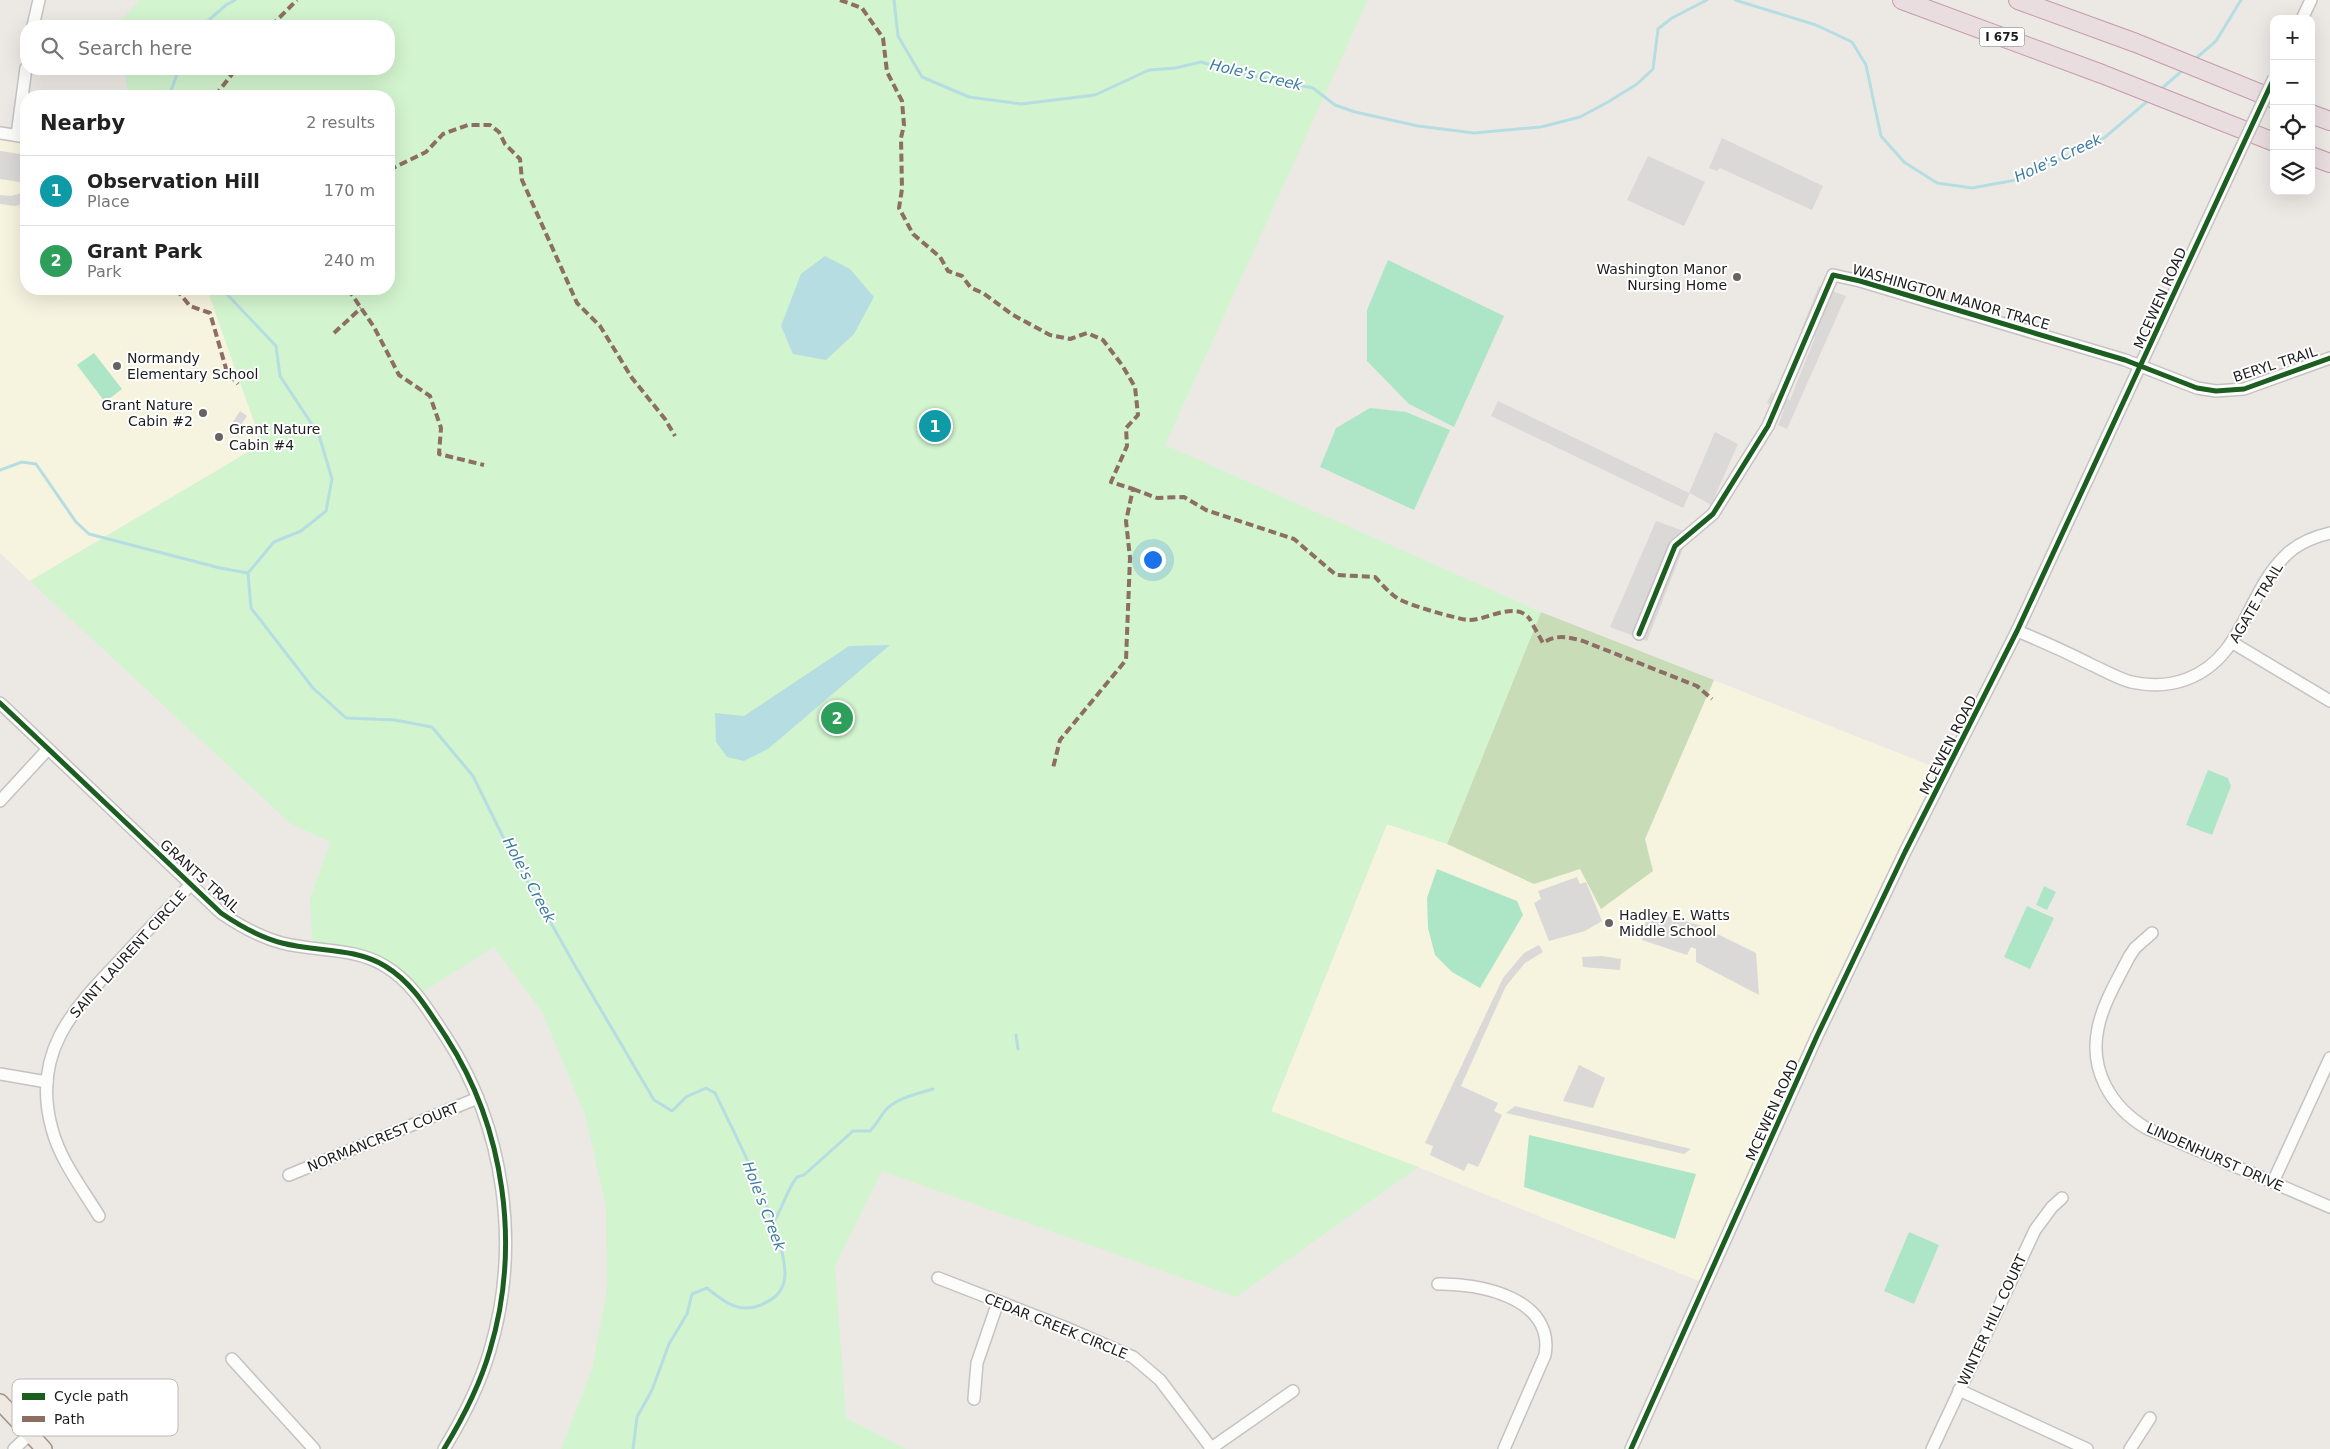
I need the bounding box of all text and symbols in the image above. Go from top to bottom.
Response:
map controls [2270,15,2315,195]
button: + [2270,15,2315,60]
search box [20,20,395,75]
road number: I 675 [1980,28,2024,46]
icon: search [38,34,66,62]
text: Search here [78,37,192,59]
water label: Hole's Creek [1208,56,1305,95]
button: − [2270,60,2315,105]
button: locate [2270,105,2315,150]
text: Nearby [40,111,125,135]
text: 2 results [306,113,375,132]
water label: Hole's Creek [2011,129,2106,186]
button: layers [2270,150,2315,195]
text: Observation Hill [87,170,260,192]
text: 1 [50,181,62,200]
text: 170 m [324,181,375,200]
text: Place [87,192,130,211]
text: Grant Park [87,240,202,262]
street label: MCEWEN ROAD [2130,245,2190,351]
text: 2 [50,251,62,270]
text: 240 m [324,251,375,270]
place label: Washington Manor Nursing Home [1596,261,1727,293]
street label: WASHINGTON MANOR TRACE [1850,261,2052,333]
text: Park [87,262,122,281]
marker: Washington Manor Nursing Home [1731,271,1743,283]
street label: BERYL TRAIL [2231,343,2319,385]
place label: Normandy Elementary School [127,350,259,382]
marker: Normandy Elementary School [111,360,123,372]
place label: Grant Nature Cabin #2 [102,397,193,429]
marker: Grant Nature Cabin #2 [197,407,209,419]
pin: 1 [919,407,951,445]
place label: Grant Nature Cabin #4 [229,421,320,453]
marker: Grant Nature Cabin #4 [213,431,225,443]
your location [1140,547,1166,573]
street label: AGATE TRAIL [2226,560,2286,646]
street label: MCEWEN ROAD [1916,693,1980,797]
pin: 2 [821,699,853,737]
water label: Hole's Creek [499,834,560,927]
street label: GRANTS TRAIL [157,836,243,916]
street label: SAINT LAURENT CIRCLE [67,887,189,1021]
place label: Hadley E. Watts Middle School [1619,907,1730,939]
marker: Hadley E. Watts Middle School [1603,917,1615,929]
street label: MCEWEN ROAD [1742,1057,1802,1163]
street label: NORMANCREST COURT [305,1099,461,1175]
street label: LINDENHURST DRIVE [2144,1120,2286,1194]
water label: Hole's Creek [739,1159,790,1254]
street label: WINTER HILL COURT [1955,1251,2030,1388]
street label: CEDAR CREEK CIRCLE [982,1290,1130,1362]
legend [12,1379,178,1436]
text: Cycle path [54,1388,129,1404]
text: Path [54,1411,85,1427]

